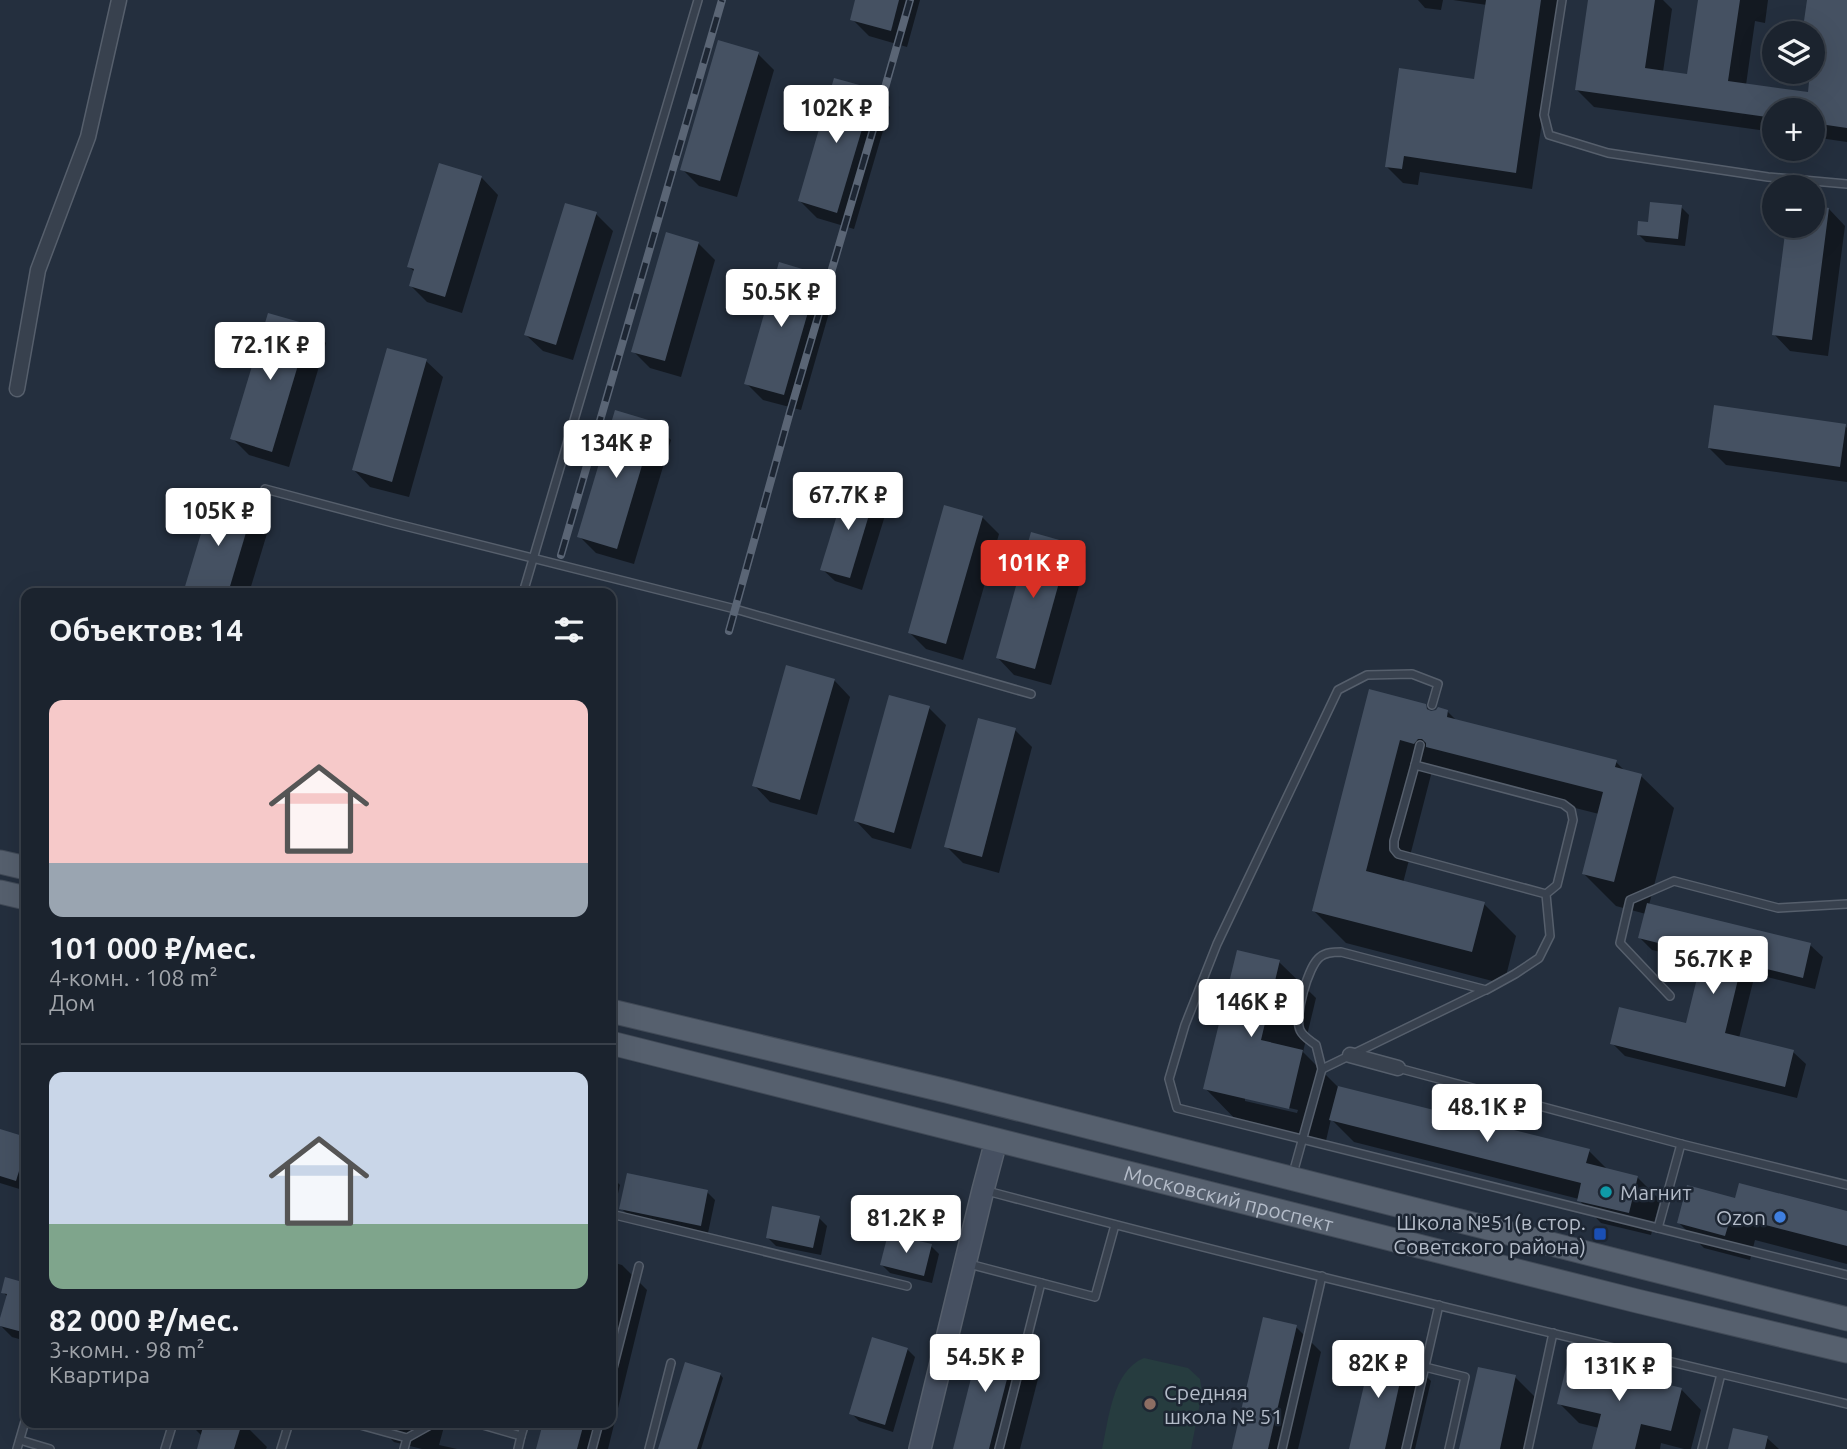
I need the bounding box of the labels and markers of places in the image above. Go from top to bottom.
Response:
pin: 102K ₽ [779,86,893,145]
pin: 50.5K ₽ [716,270,846,329]
pin: 72.1K ₽ [205,322,335,382]
pin: 134K ₽ [559,420,673,480]
pin: 67.7K ₽ [783,472,913,532]
pin: 105K ₽ [161,489,275,548]
pin: 101K ₽ [976,540,1090,600]
pin: 56.7K ₽ [1648,936,1778,996]
pin: 146K ₽ [1194,979,1308,1039]
pin: 48.1K ₽ [1422,1084,1552,1144]
place label: Магнит [1620,1180,1692,1204]
marker: Магнит [1598,1184,1614,1200]
pin: 81.2K ₽ [841,1196,971,1255]
place label: Ozon [1716,1205,1766,1229]
marker: Ozon [1772,1209,1788,1225]
place label: Школа №51(в стор. Советского района) [1393,1210,1586,1258]
marker: Школа №51(в стор. Советского района) [1592,1226,1608,1242]
pin: 54.5K ₽ [920,1334,1050,1394]
pin: 82K ₽ [1329,1340,1427,1400]
pin: 131K ₽ [1562,1344,1676,1403]
place label: Средняя школа № 51 [1164,1380,1283,1428]
marker: Средняя школа № 51 [1142,1396,1158,1412]

